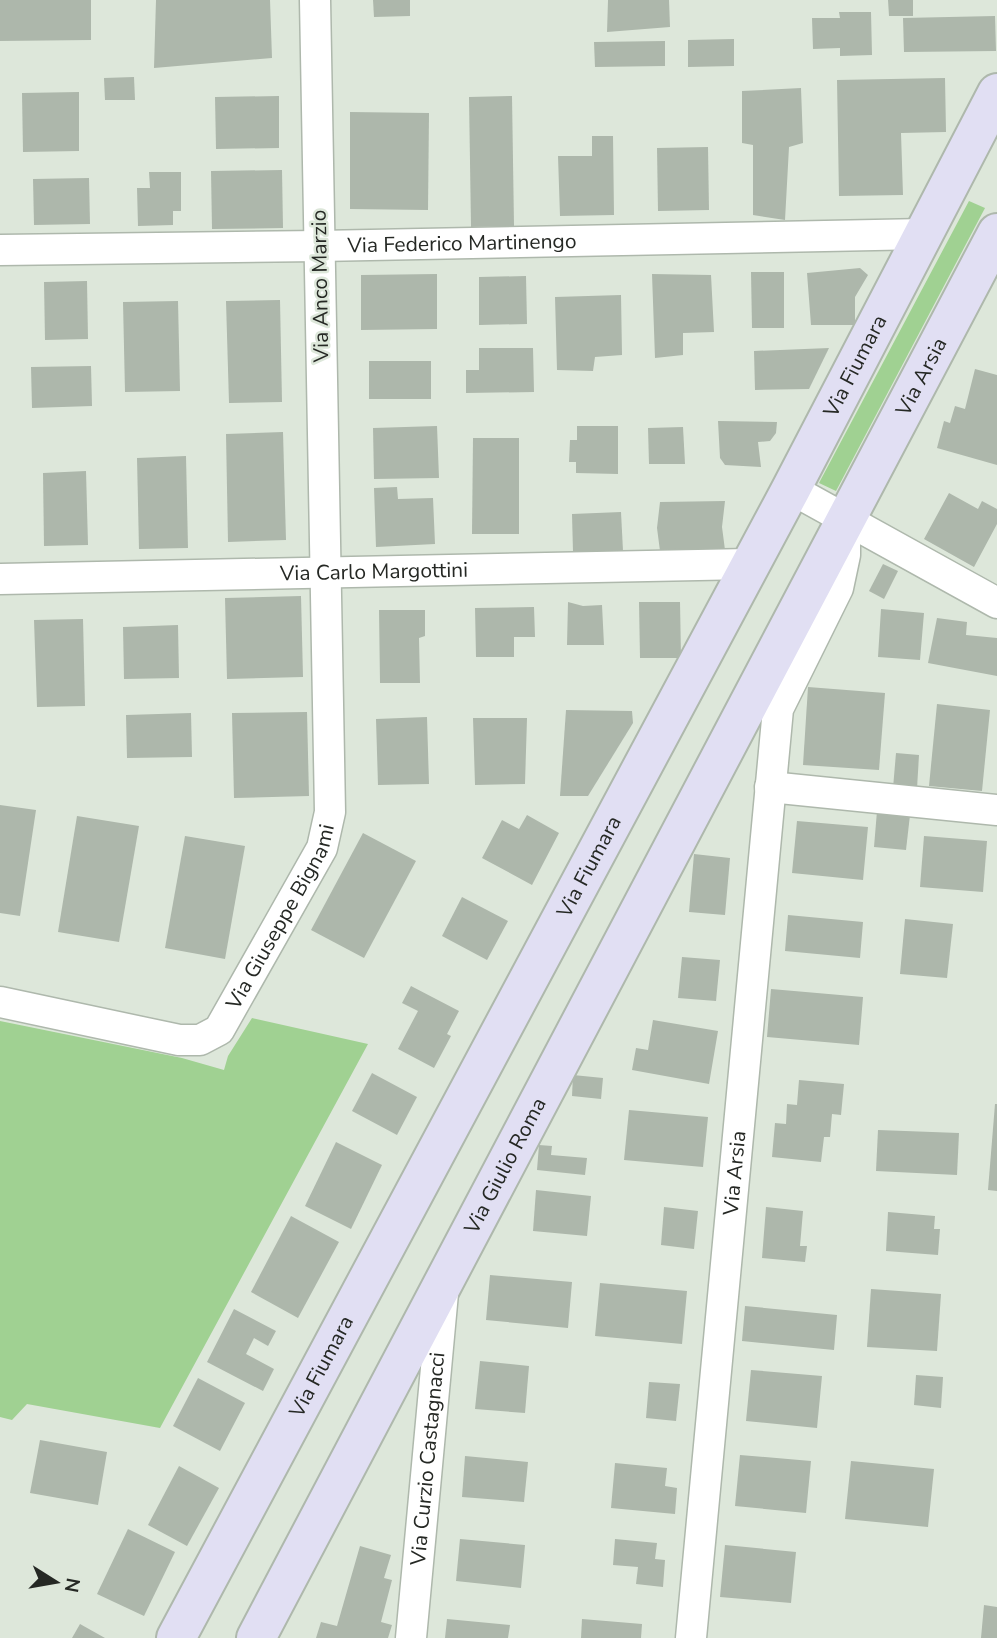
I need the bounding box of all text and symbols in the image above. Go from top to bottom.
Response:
street label: Via Anco Marzio [305,209,335,364]
street label: Via Federico Martinengo [346,227,577,259]
street label: Via Fiumara [816,310,893,423]
street label: Via Arsia [889,333,953,422]
street label: Via Carlo Margottini [279,556,468,587]
street label: Via Fiumara [550,811,628,923]
street label: Via Giuseppe Bignami [219,821,341,1015]
street label: Via Giulio Roma [457,1093,553,1240]
street label: Via Arsia [717,1130,752,1218]
street label: Via Fiumara [282,1311,360,1423]
street label: Via Curzio Castagnacci [404,1351,451,1568]
north arrow [21,1547,91,1617]
text: N [58,1576,86,1595]

